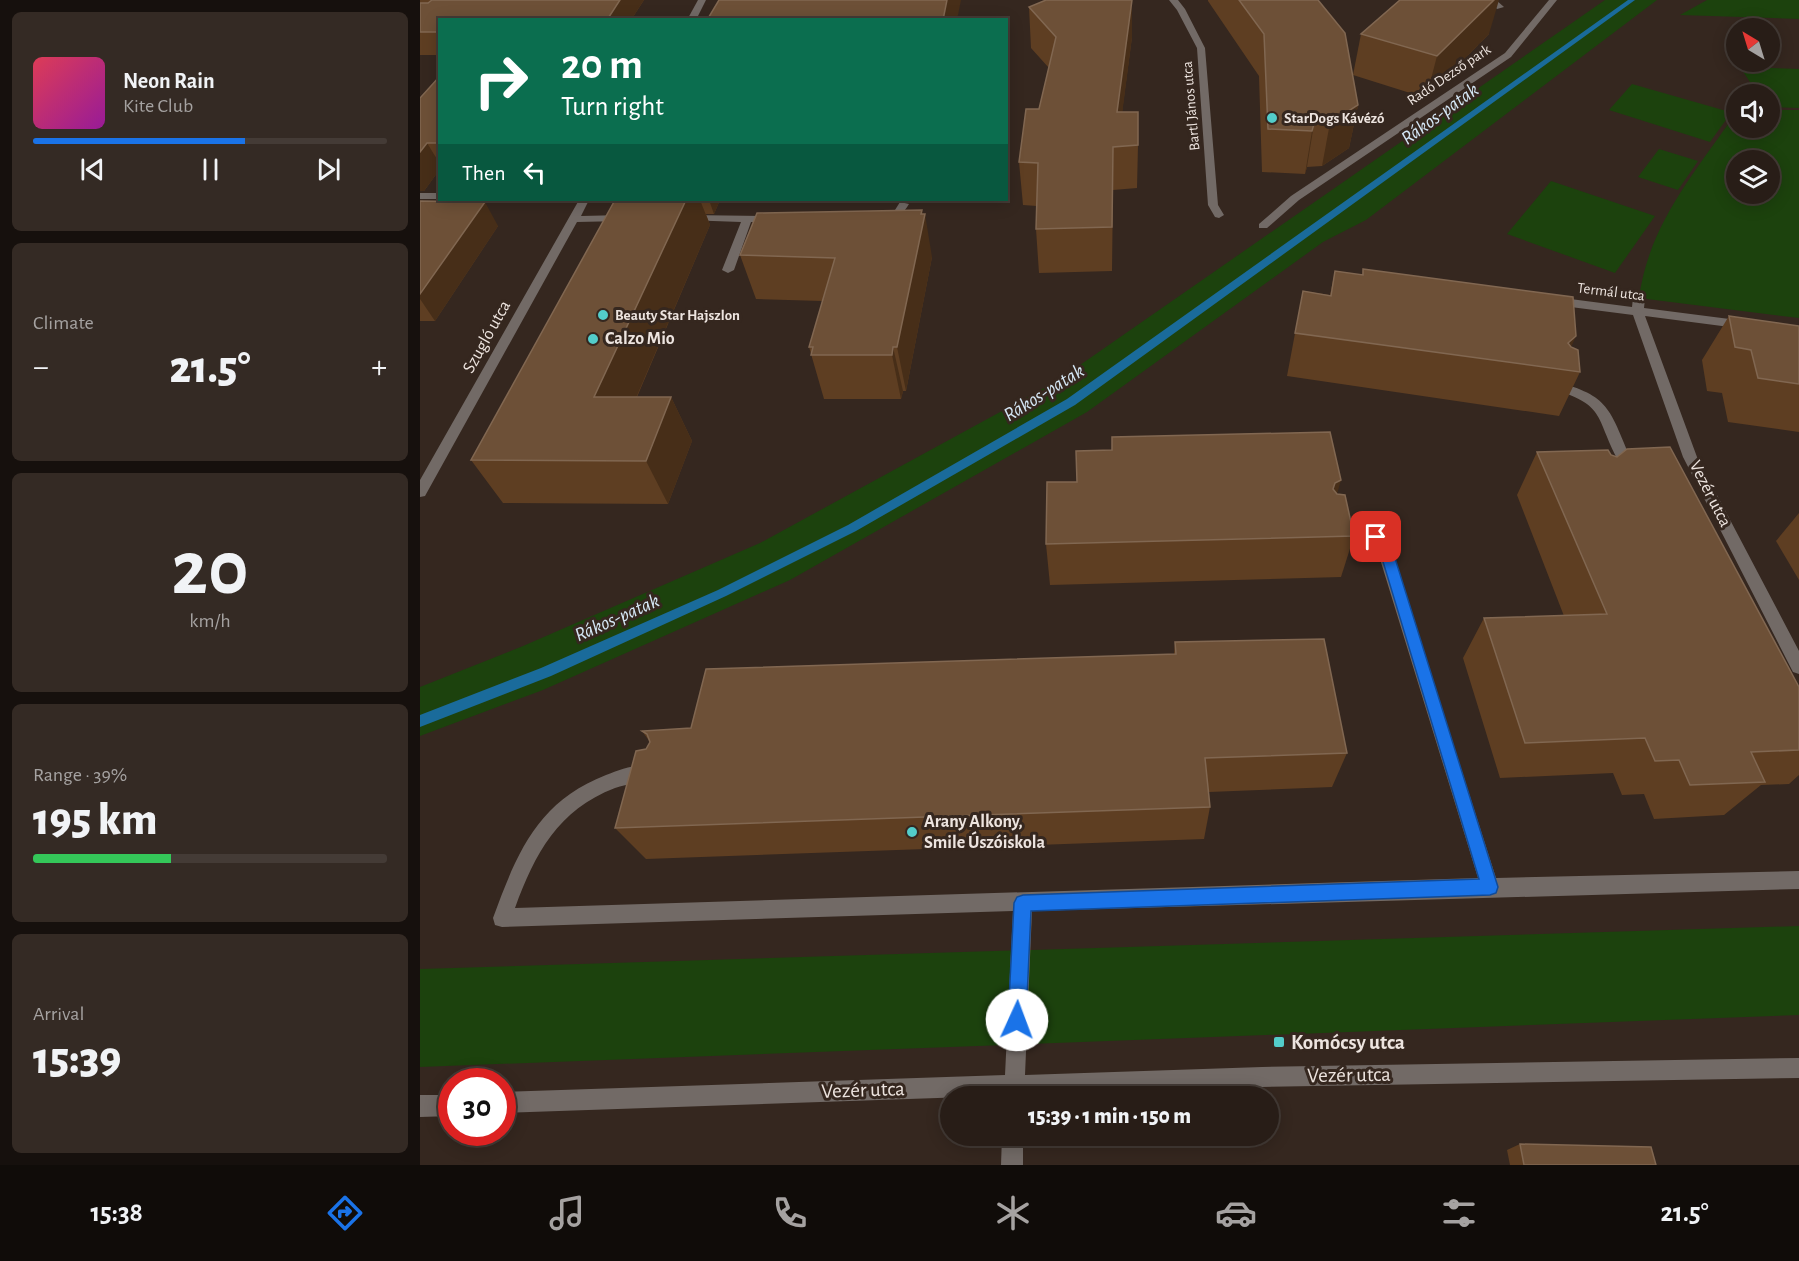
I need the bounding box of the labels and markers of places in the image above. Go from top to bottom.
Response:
marker: StarDogs Kávézó [1265,111,1279,125]
place label: StarDogs Kávézó [1284,111,1384,126]
marker: Beauty Star Hajszlon [596,308,610,322]
place label: Beauty Star Hajszlon [615,308,740,323]
place label: Calzo Mio [605,330,675,348]
marker: Calzo Mio [586,332,600,346]
pin [1350,511,1401,562]
place label: Arany Alkony, Smile Úszóiskola [924,813,1046,852]
marker: Arany Alkony, Smile Úszóiskola [905,825,919,839]
place label: Komócsy utca [1291,1032,1405,1053]
marker: Komócsy utca [1272,1035,1286,1049]

